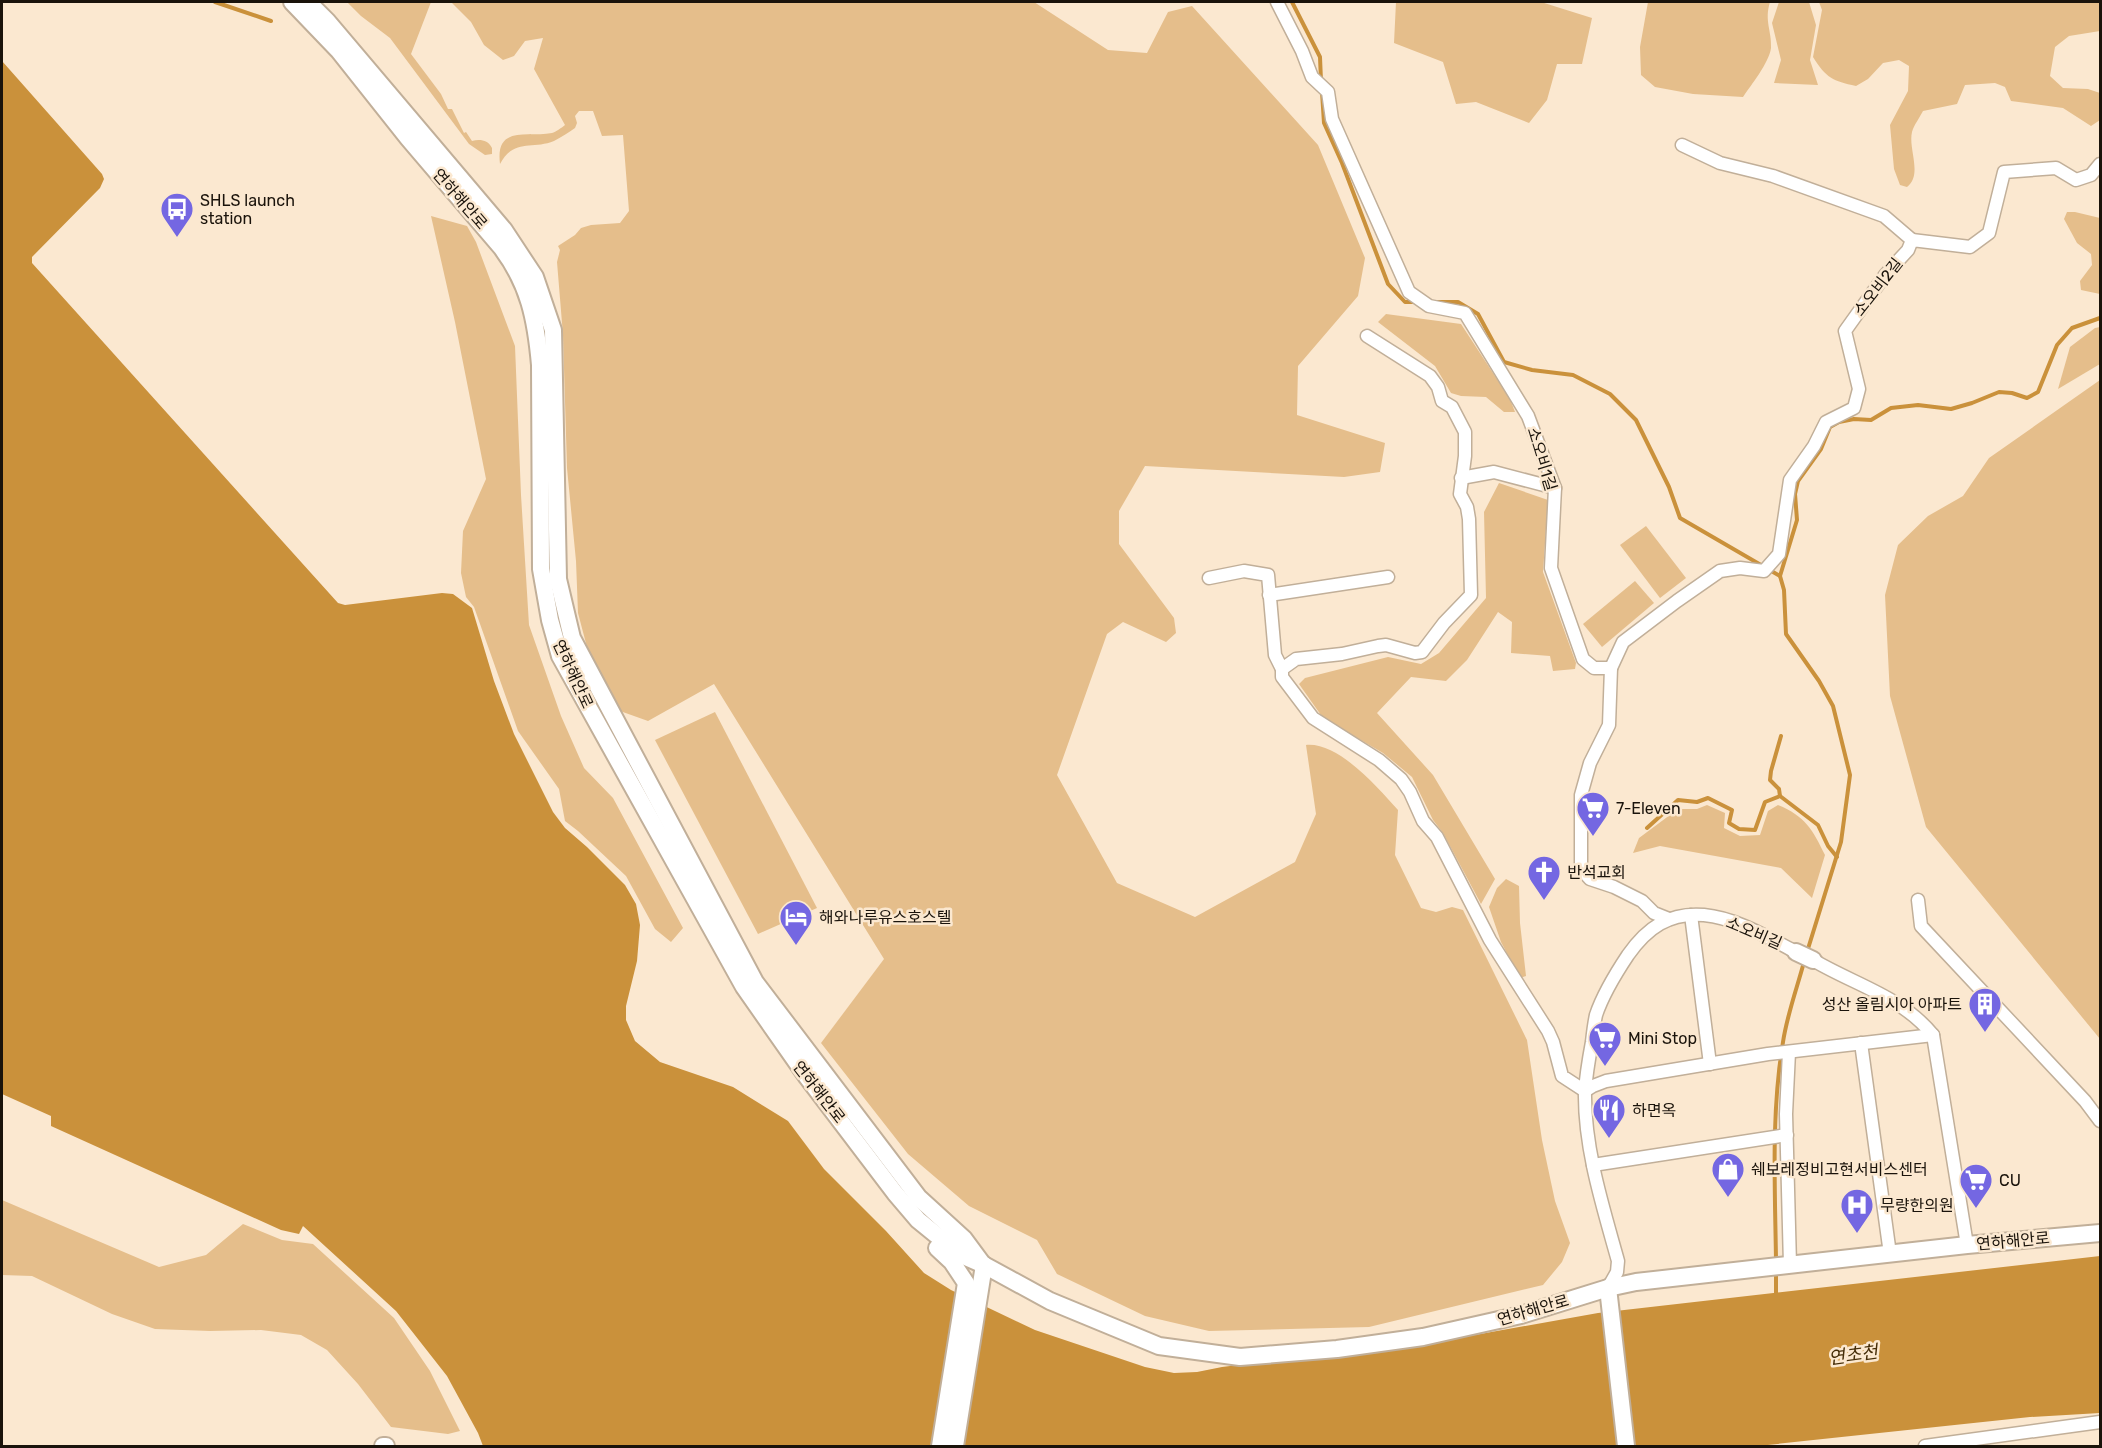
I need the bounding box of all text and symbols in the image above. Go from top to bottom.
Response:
street label: 연하해안로 [429,165,491,233]
bus stop icon: SHLS launch station [159,191,195,238]
place label: SHLS launch station [200,191,295,228]
street label: 소오비2길 [1849,254,1907,320]
street label: 소오비1길 [1523,425,1561,493]
street label: 연하해안로 [549,637,597,712]
supermarket icon: 7-Eleven [1575,790,1611,837]
place label: 7-Eleven [1616,799,1681,818]
church icon: 반석교회 [1526,854,1562,901]
place label: 반석교회 [1567,863,1626,882]
hotel icon: 해와나루유스호스텔 [778,899,814,946]
place label: 해와나루유스호스텔 [819,908,951,927]
street label: 소오비길 [1723,913,1785,953]
building icon: 성산 올림시아 아파트 [1967,986,2003,1033]
place label: 성산 올림시아 아파트 [1822,995,1962,1014]
supermarket icon: Mini Stop [1587,1020,1623,1067]
place label: Mini Stop [1628,1029,1697,1048]
street label: 연하해안로 [789,1057,849,1127]
restaurant icon: 하면옥 [1591,1092,1627,1139]
place label: 하면옥 [1632,1101,1676,1120]
shop icon: 쉐보레정비고현서비스센터 [1710,1151,1746,1198]
place label: 쉐보레정비고현서비스센터 [1751,1160,1928,1179]
supermarket icon: CU [1958,1162,1994,1209]
place label: CU [1999,1171,2021,1190]
hospital icon: 무량한의원 [1839,1187,1875,1234]
place label: 무량한의원 [1880,1196,1954,1215]
street label: 연하해안로 [1976,1228,2051,1254]
street label: 연하해안로 [1495,1291,1571,1329]
water label: 연초천 [1827,1340,1882,1369]

